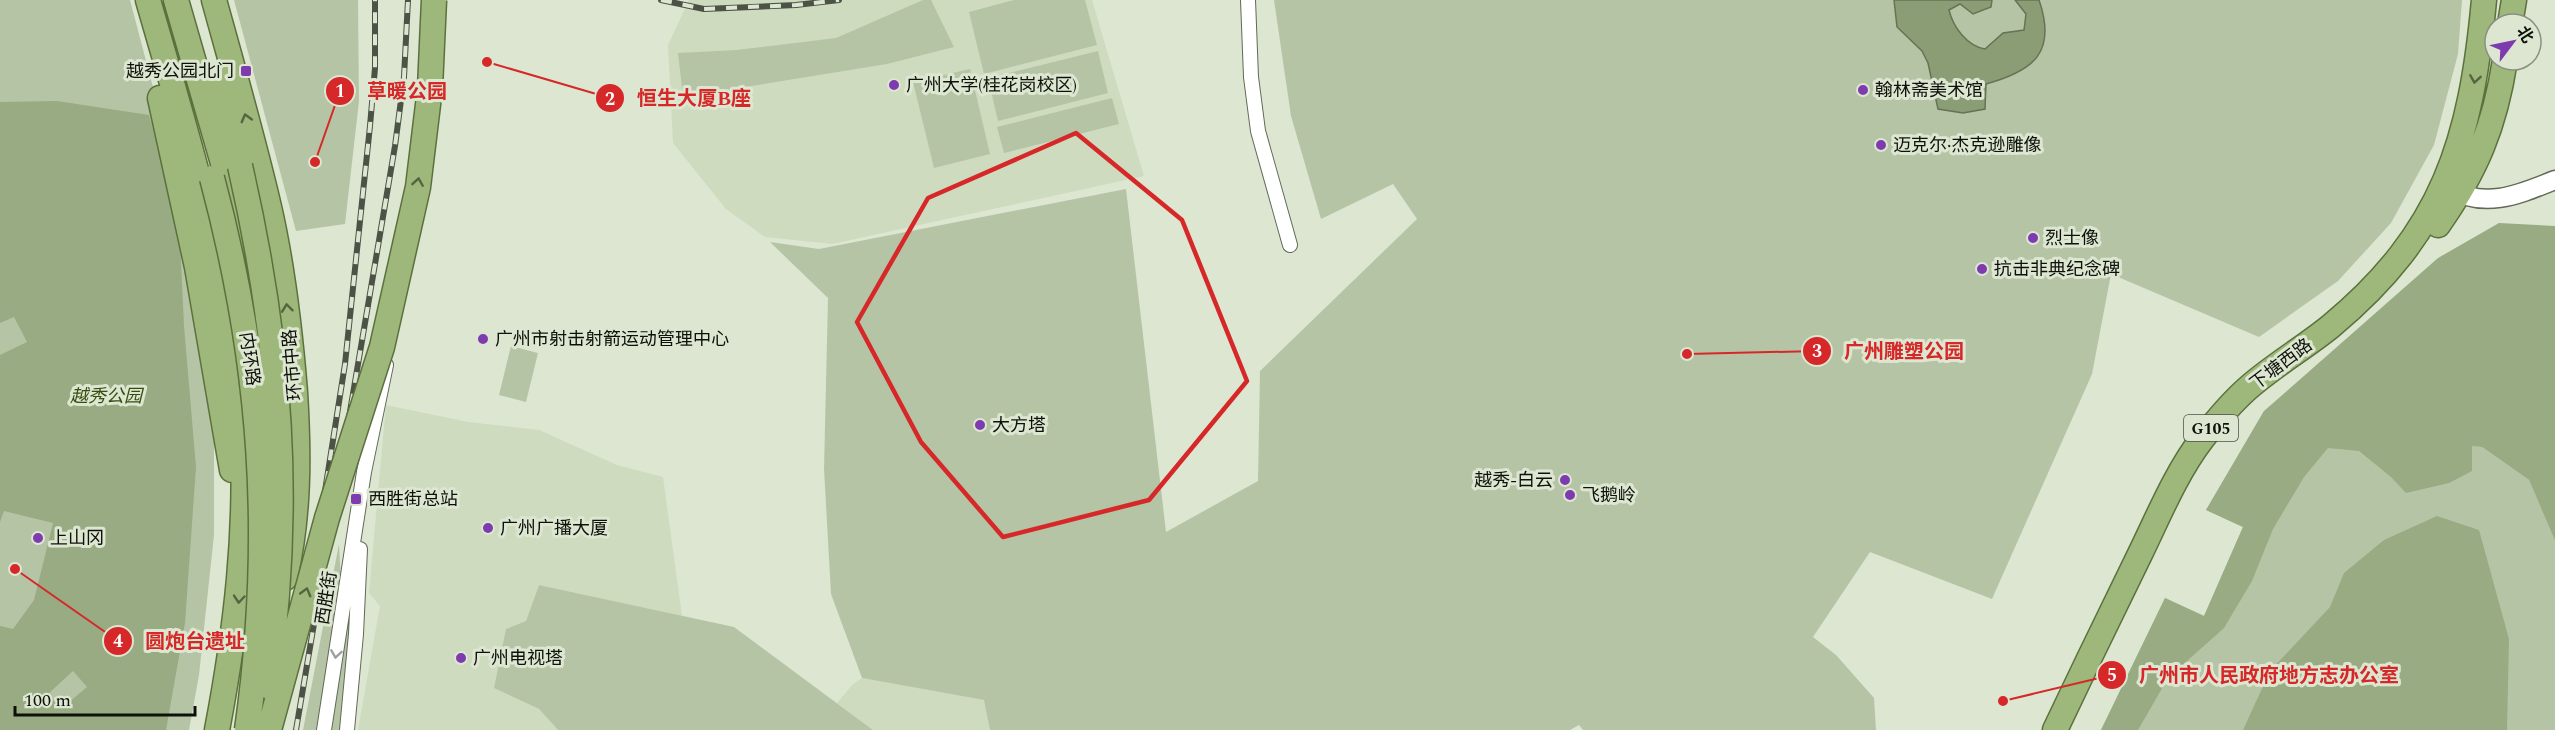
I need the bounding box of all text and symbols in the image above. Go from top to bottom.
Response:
north arrow [2483,12,2543,72]
text: 北 [2510,21,2539,48]
place label: 越秀公园北门 [126,58,234,85]
marker: 越秀公园北门 [239,64,253,78]
callout: 草暖公园 [325,72,459,110]
place label: 广州大学(桂花岗校区) [906,72,1077,99]
one-way arrow [2469,74,2482,84]
text: 草暖公园 [367,77,447,107]
place label: 翰林斋美术馆 [1875,77,1983,104]
text: 1 [335,78,345,105]
marker: 广州大学(桂花岗校区) [887,78,901,92]
callout: 恒生大厦B座 [595,79,763,117]
marker: 翰林斋美术馆 [1856,83,1870,97]
text: 恒生大厦B座 [637,84,751,114]
text: 2 [605,86,615,113]
one-way arrow [241,113,253,124]
place label: 迈克尔·杰克逊雕像 [1893,132,2042,159]
marker: 迈克尔·杰克逊雕像 [1874,138,1888,152]
one-way arrow [411,177,424,187]
place label: 烈士像 [2045,225,2099,252]
marker: 烈士像 [2026,231,2040,245]
place label: 抗击非典纪念碑 [1994,256,2120,283]
marker: 抗击非典纪念碑 [1975,262,1989,276]
one-way arrow [281,304,293,313]
place label: 广州市射击射箭运动管理中心 [495,326,729,353]
street label: 环市中路 [276,328,309,402]
street label: 内环路 [232,330,267,388]
marker: 广州市射击射箭运动管理中心 [476,332,490,346]
callout: 广州雕塑公园 [1802,332,1976,370]
street label: 下塘西路 [2244,332,2318,397]
text: 广州雕塑公园 [1844,337,1964,367]
text: 3 [1812,338,1822,365]
park label: 越秀公园 [70,383,145,410]
place label: 大方塔 [992,412,1046,439]
road number: G105 [2184,415,2238,441]
marker: 大方塔 [973,418,987,432]
place label: 越秀-白云 [1474,467,1553,494]
marker: 越秀-白云 [1558,473,1572,487]
place label: 飞鹅岭 [1582,482,1636,509]
place label: 西胜街总站 [368,486,458,513]
marker: 飞鹅岭 [1563,488,1577,502]
marker: 西胜街总站 [349,492,363,506]
place label: 广州广播大厦 [500,515,608,542]
marker: 广州广播大厦 [481,521,495,535]
place label: 上山冈 [50,525,104,552]
marker: 上山冈 [31,531,45,545]
street label: 西胜街 [309,569,344,627]
one-way arrow [299,587,311,598]
one-way arrow [233,595,246,604]
callout: 圆炮台遗址 [103,622,257,660]
text: 圆炮台遗址 [145,627,245,657]
text: 4 [113,628,123,655]
place label: 广州电视塔 [473,645,563,672]
one-way arrow [330,650,342,659]
marker: 广州电视塔 [454,651,468,665]
callout: 广州市人民政府地方志办公室 [2097,656,2411,694]
text: 广州市人民政府地方志办公室 [2139,661,2399,691]
text: 5 [2107,662,2117,689]
scale bar [15,679,195,717]
text: 100 m [24,687,71,714]

